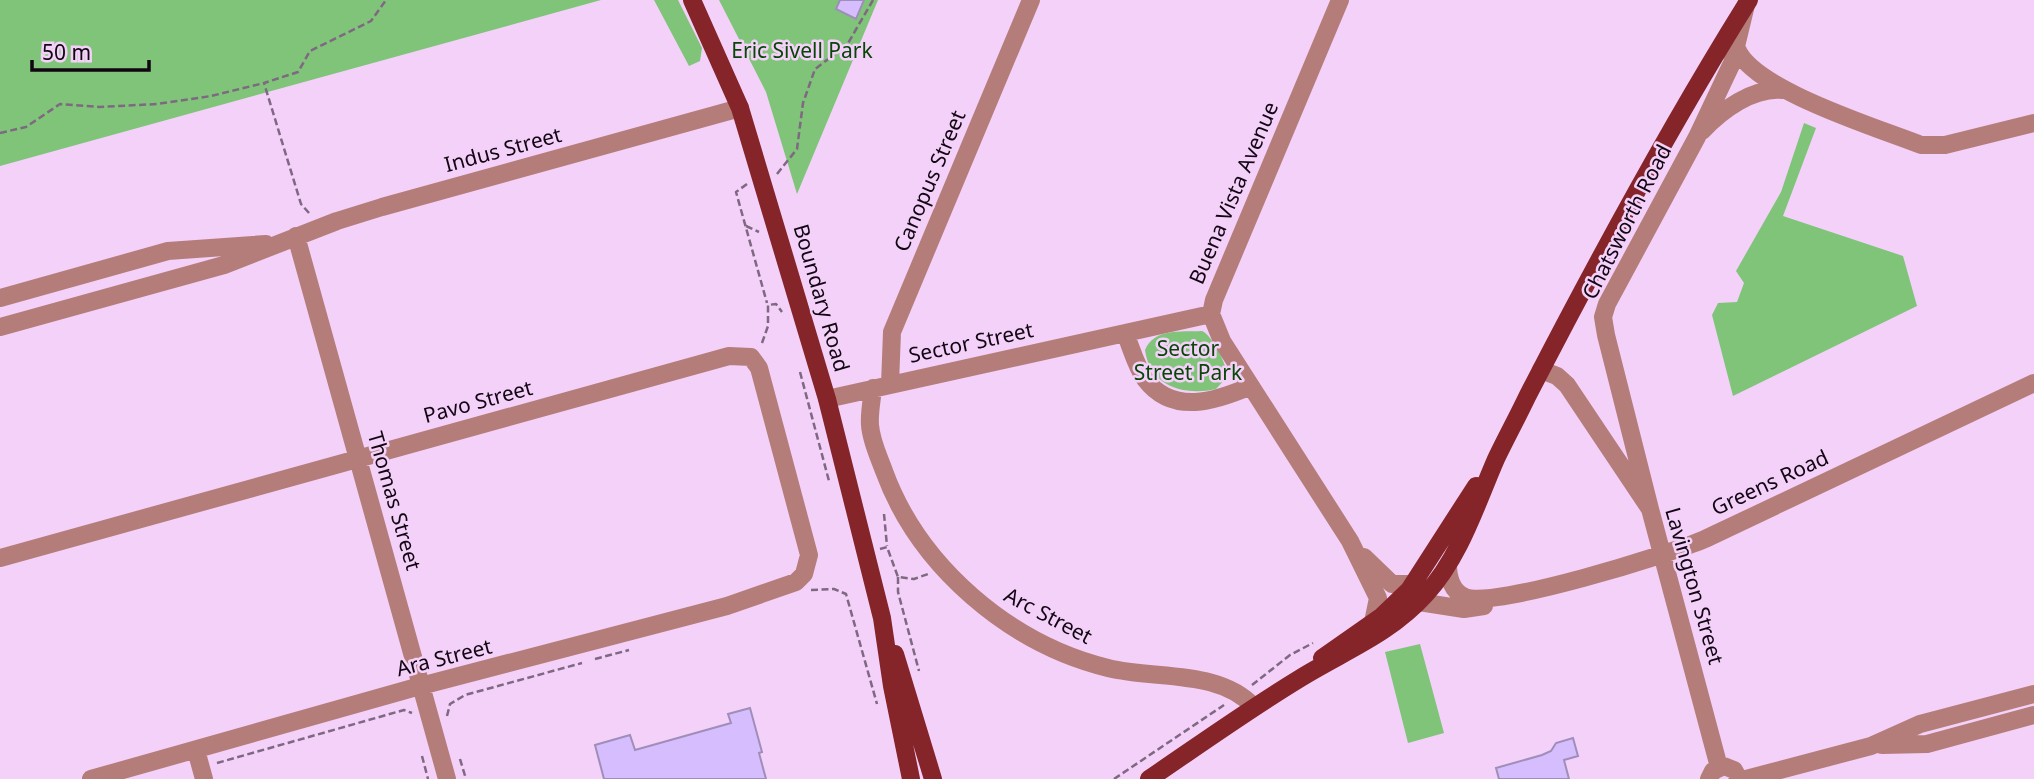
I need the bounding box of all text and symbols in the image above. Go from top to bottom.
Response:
scale bar [32,28,149,72]
park label: Eric Sivell Park [731,36,874,64]
text: 50 m [42,38,91,66]
street label: Buena Vista Avenue [1182,97,1284,288]
street label: Canopus Street [887,105,972,255]
street label: Indus Street [441,120,565,178]
street label: Chatsworth Road [1575,139,1677,304]
street label: Boundary Road [788,221,856,375]
street label: Sector Street [906,315,1036,369]
park label: Sector Street Park [1134,334,1243,386]
street label: Pavo Street [420,373,536,429]
street label: Thomas Street [362,428,428,574]
street label: Greens Road [1706,443,1833,521]
street label: Lavington Street [1659,504,1731,668]
street label: Arc Street [1000,580,1098,650]
street label: Ara Street [393,632,495,682]

